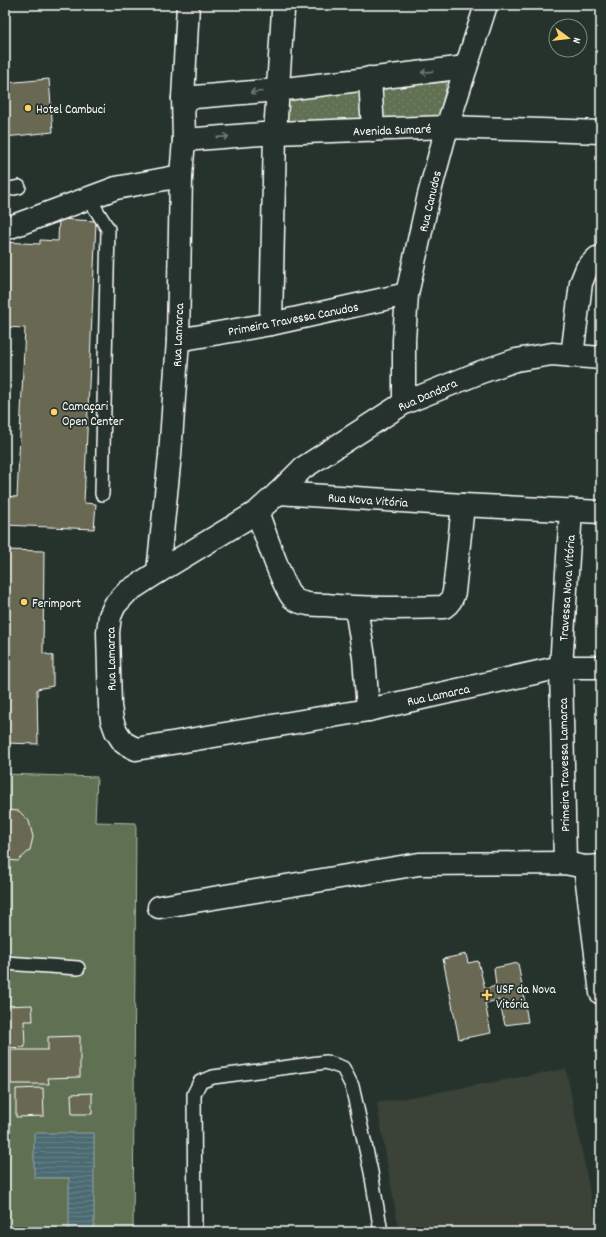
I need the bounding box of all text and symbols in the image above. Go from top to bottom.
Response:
north arrow [548,18,588,58]
text: N [567,35,584,45]
one-way arrow [421,68,434,76]
one-way arrow [250,88,263,95]
place label: Hotel Cambuci [36,101,106,120]
marker: Hotel Cambuci [23,103,33,113]
street label: Avenida Sumaré [352,121,432,142]
one-way arrow [216,133,229,140]
street label: Rua Canudos [415,169,448,234]
street label: Primeira Travessa Canudos [226,298,360,342]
street label: Rua Lamarca [169,302,190,367]
street label: Rua Dandara [395,374,461,418]
place label: Camaçari Open Center [62,398,124,432]
marker: Camaçari Open Center [49,407,59,417]
street label: Rua Nova Vitória [327,489,409,514]
street label: Travessa Nova Vitória [555,533,582,642]
place label: Ferimport [32,595,81,614]
marker: Ferimport [19,597,29,607]
street label: Rua Lamarca [102,626,123,691]
street label: Rua Lamarca [405,680,472,712]
street label: Primeira Travessa Lamarca [555,697,576,832]
place label: USF da Nova Vitória [496,981,557,1015]
marker: USF da Nova Vitória [481,989,493,1001]

